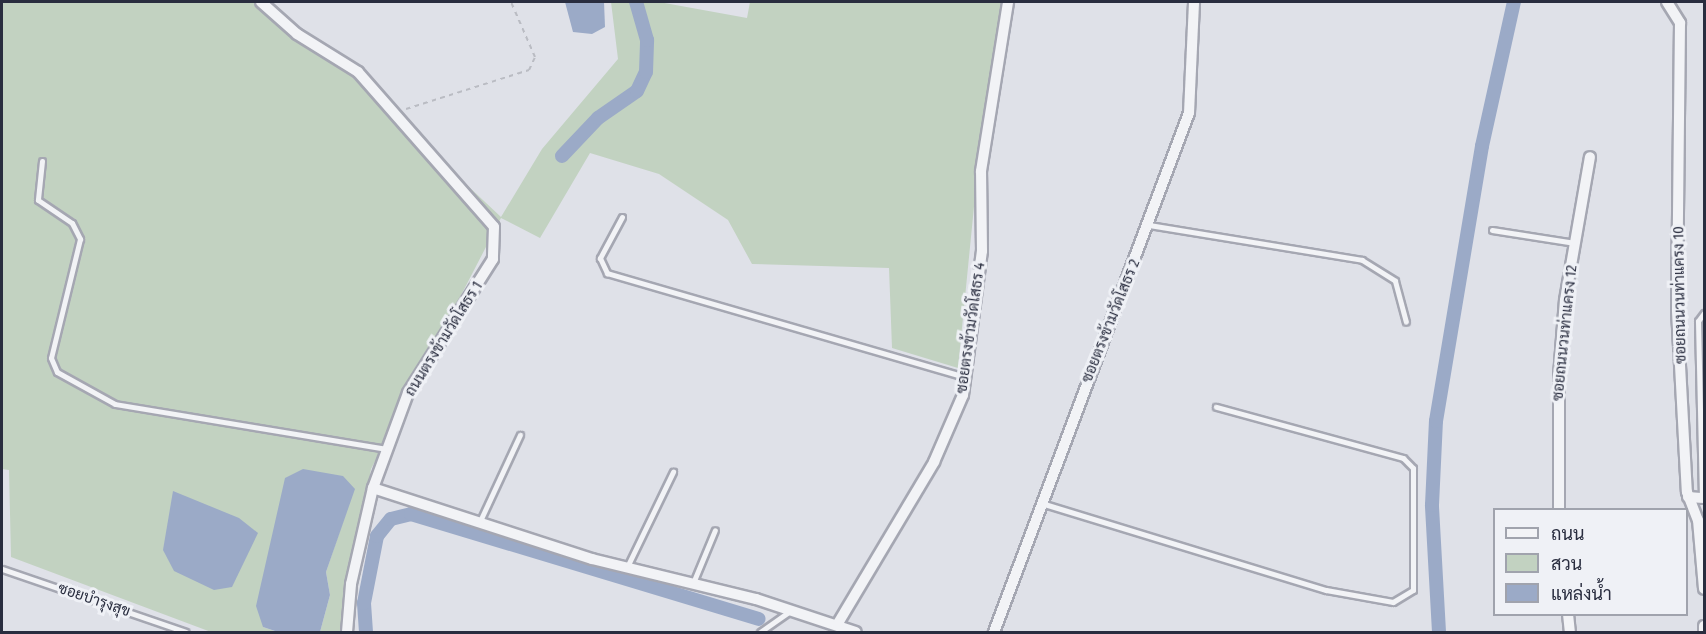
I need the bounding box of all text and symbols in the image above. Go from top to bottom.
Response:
street label: ซอยถนนวนท่าแครง 10 [1670,226,1690,364]
street label: ซอยตรงข้ามวัดโสธร 2 [1078,257,1144,385]
street label: ซอยตรงข้ามวัดโสธร 4 [953,261,989,395]
street label: ซอยถนนวนท่าแครง 12 [1549,264,1581,402]
street label: ถนนตรงข้ามวัดโสธร 1 [401,278,487,400]
legend [1493,508,1688,616]
text: ถนน [1551,523,1584,545]
text: สวน [1551,553,1582,575]
street label: ซอยบำรุงสุข [55,579,133,621]
text: แหล่งน้ำ [1551,583,1612,605]

